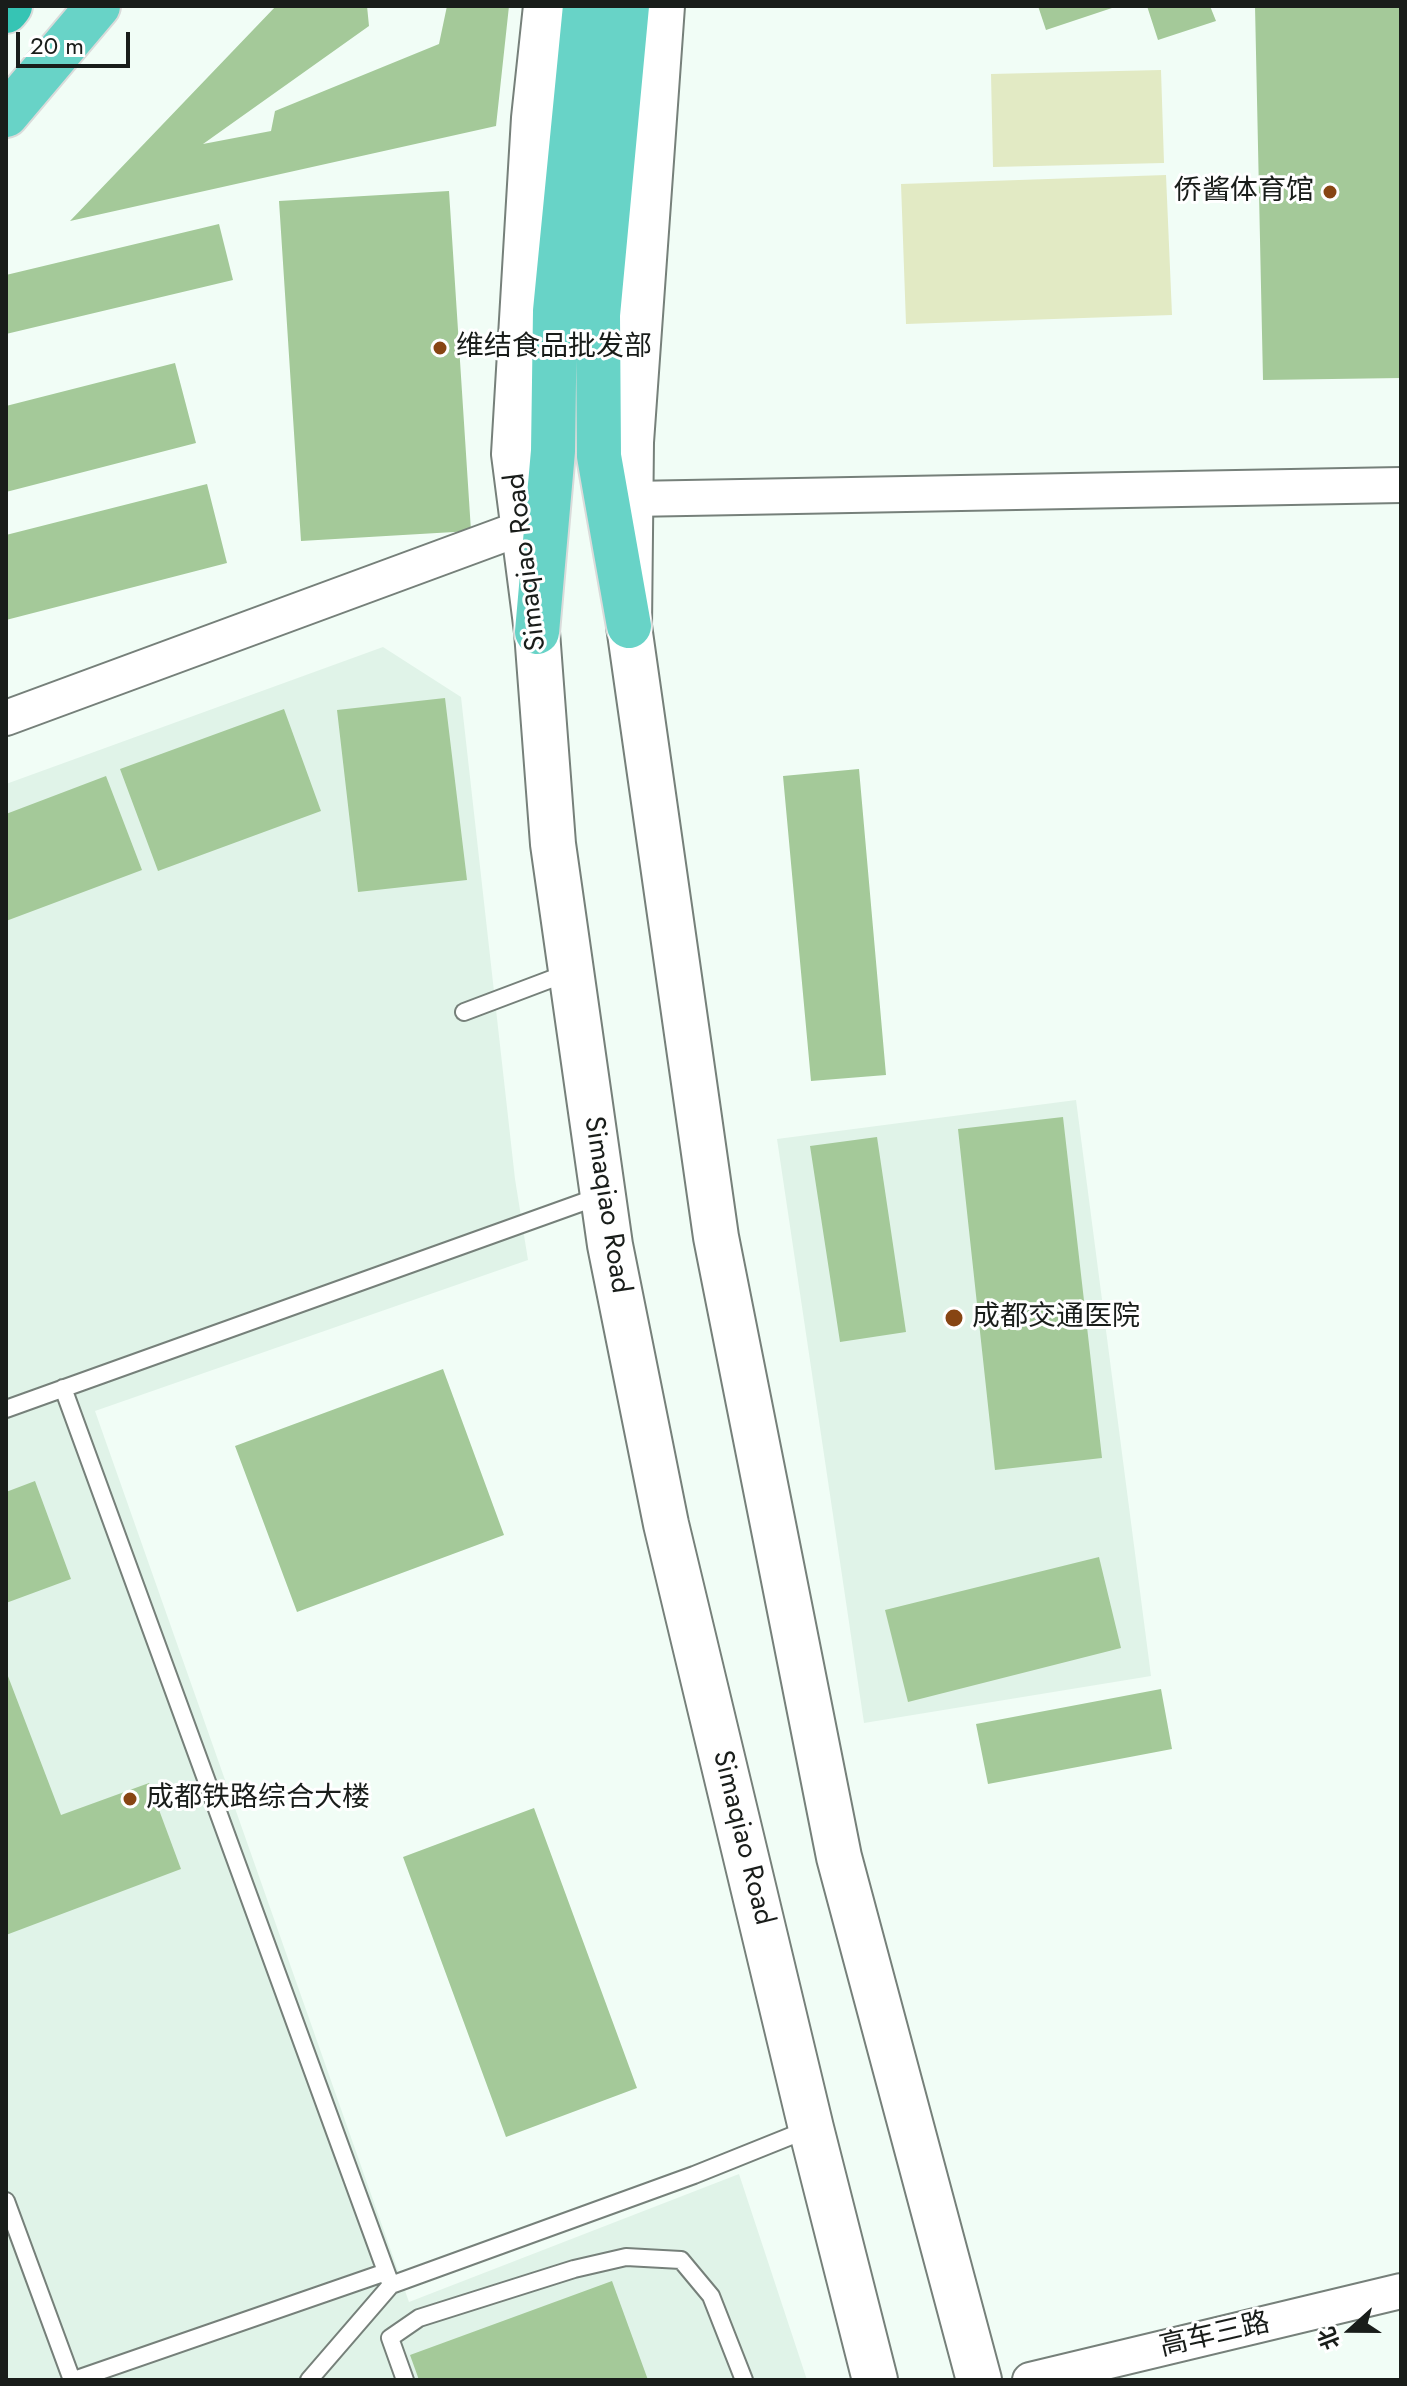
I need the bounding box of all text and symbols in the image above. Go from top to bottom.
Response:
scale bar [20,16,134,66]
text: 20 m [30,28,84,63]
place label: 侨酱体育馆 [1174,175,1314,209]
marker: 侨酱体育馆 [1321,183,1339,201]
place label: 维结食品批发部 [456,331,652,365]
marker: 维结食品批发部 [431,339,449,357]
street label: Simaqiao Road [499,471,555,653]
street label: Simaqiao Road [575,1114,637,1296]
place label: 成都交通医院 [972,1301,1140,1335]
marker: 成都交通医院 [943,1307,965,1329]
street label: Simaqiao Road [704,1747,780,1929]
place label: 成都铁路综合大楼 [146,1782,370,1816]
marker: 成都铁路综合大楼 [121,1790,139,1808]
north arrow [1311,2290,1391,2370]
street label: 高车三路 [1157,2307,1273,2365]
text: 北 [1310,2323,1347,2355]

